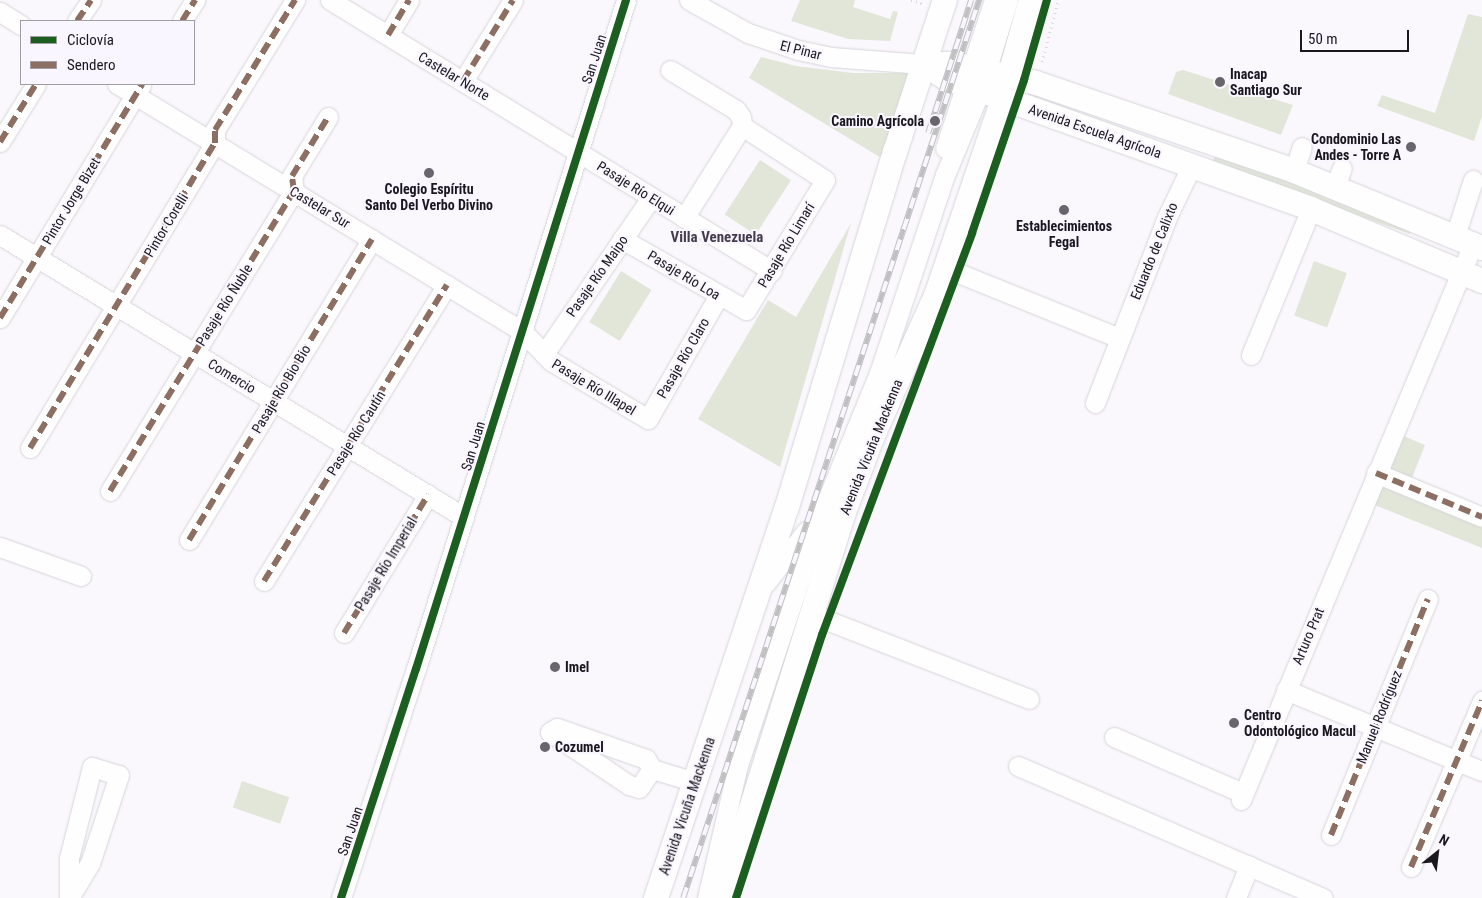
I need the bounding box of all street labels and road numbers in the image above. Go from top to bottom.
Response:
street label: San Juan [578,32,610,86]
street label: El Pinar [779,37,823,63]
street label: Castelar Norte [415,48,493,104]
street label: Avenida Escuela Agrícola [1026,100,1164,162]
street label: Pintor Jorge Bizet [38,154,104,248]
street label: Pasaje Río Elqui [594,157,678,219]
street label: Castelar Sur [287,182,353,232]
street label: Pintor Corelli [140,190,192,260]
street label: Pasaje Río Limarí [754,200,818,290]
street label: Eduardo de Calixto [1127,200,1181,302]
street label: Pasaje Río Maipo [563,232,631,320]
street label: Pasaje Río Loa [645,247,723,303]
street label: Pasaje Río Ñuble [192,261,256,349]
street label: Pasaje Río Claro [653,315,713,401]
street label: Pasaje Río Bio Bio [248,342,314,436]
street label: Comercio [205,355,259,397]
street label: Pasaje Río Illapel [549,355,639,419]
street label: Avenida Vicuña Mackenna [836,377,906,517]
street label: Pasaje Río Cautín [323,387,389,479]
street label: San Juan [458,419,488,473]
street label: Pasaje Río Imperial [351,514,421,614]
street label: Arturo Prat [1288,605,1328,667]
street label: Manuel Rodríguez [1353,668,1405,766]
street label: Avenida Vicuña Mackenna [655,735,719,877]
street label: San Juan [334,804,366,858]

